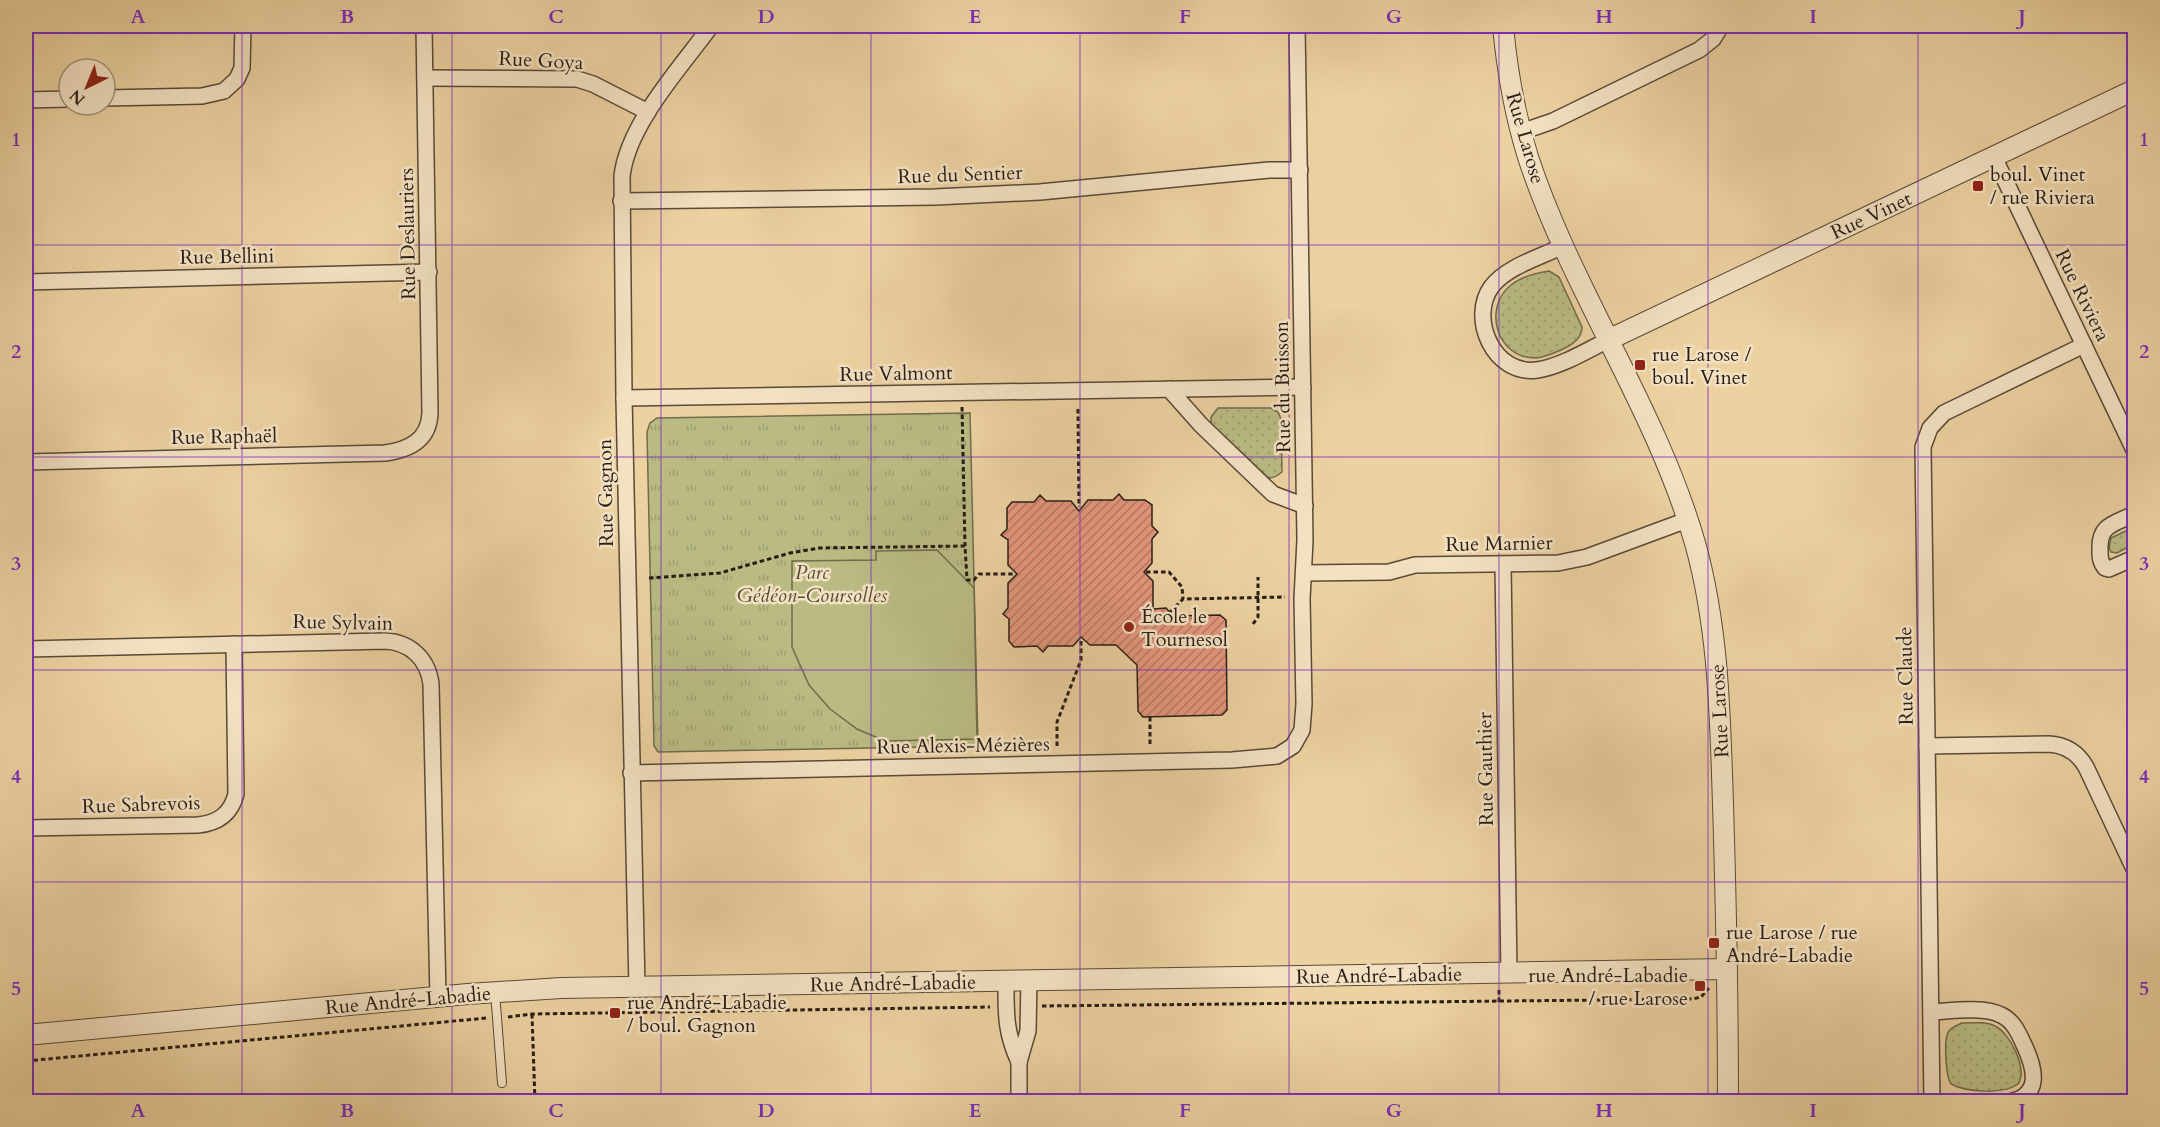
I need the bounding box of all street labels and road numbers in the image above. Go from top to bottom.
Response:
street label: Rue Goya [498,45,585,76]
street label: Rue Larose [1500,89,1551,187]
street label: Rue du Sentier [897,159,1024,190]
street label: Rue Deslauriers [393,168,422,300]
street label: Rue Vinet [1826,185,1917,246]
street label: Rue Bellini [179,242,275,271]
street label: Rue Riviera [2049,245,2117,346]
street label: Rue du Buisson [1268,320,1297,453]
street label: Rue Valmont [839,359,953,388]
street label: Rue Raphaël [171,422,277,451]
street label: Rue Gagnon [591,438,620,547]
street label: Rue Marnier [1445,529,1554,558]
street label: Rue Sylvain [292,608,394,637]
street label: Rue Claude [1891,626,1920,726]
street label: Rue Larose [1704,663,1735,759]
street label: Rue Gauthier [1471,711,1500,826]
street label: Rue Alexis-Mézières [876,730,1050,761]
street label: Rue Sabrevois [81,789,201,820]
street label: Rue André-Labadie [1296,961,1462,990]
street label: Rue André-Labadie [810,969,976,998]
street label: Rue André-Labadie [324,980,492,1021]

